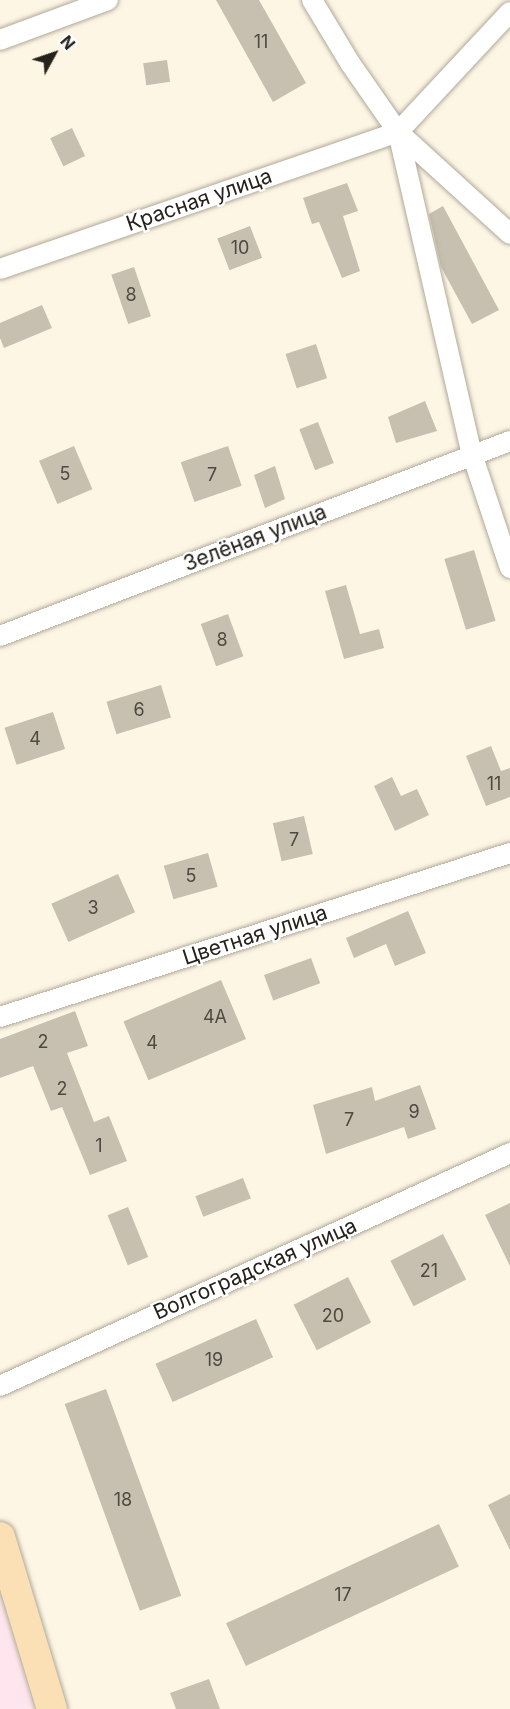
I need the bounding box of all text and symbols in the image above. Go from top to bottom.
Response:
north arrow [24,24,84,84]
text: N [56,31,79,54]
house number: 11 [254,31,268,53]
street label: Красная улица [123,163,275,237]
house number: 10 [231,237,249,259]
house number: 8 [125,284,137,306]
house number: 5 [60,463,70,485]
house number: 7 [207,464,217,486]
street label: Зелёная улица [180,499,330,577]
house number: 8 [216,629,228,651]
house number: 6 [133,699,145,721]
house number: 4 [29,728,41,750]
house number: 11 [487,773,501,795]
house number: 7 [289,829,299,851]
house number: 5 [186,865,196,887]
house number: 3 [87,897,99,919]
street label: Цветная улица [179,900,331,970]
house number: 4А [203,1006,227,1028]
house number: 2 [38,1031,48,1053]
house number: 4 [146,1032,158,1054]
house number: 2 [57,1078,67,1100]
house number: 9 [408,1101,420,1123]
house number: 7 [344,1109,354,1131]
house number: 1 [95,1135,103,1157]
street label: Волгоградская улица [150,1213,360,1325]
house number: 21 [420,1260,438,1282]
house number: 20 [322,1305,344,1327]
house number: 19 [205,1349,223,1371]
house number: 18 [114,1489,132,1511]
house number: 17 [334,1584,352,1606]

